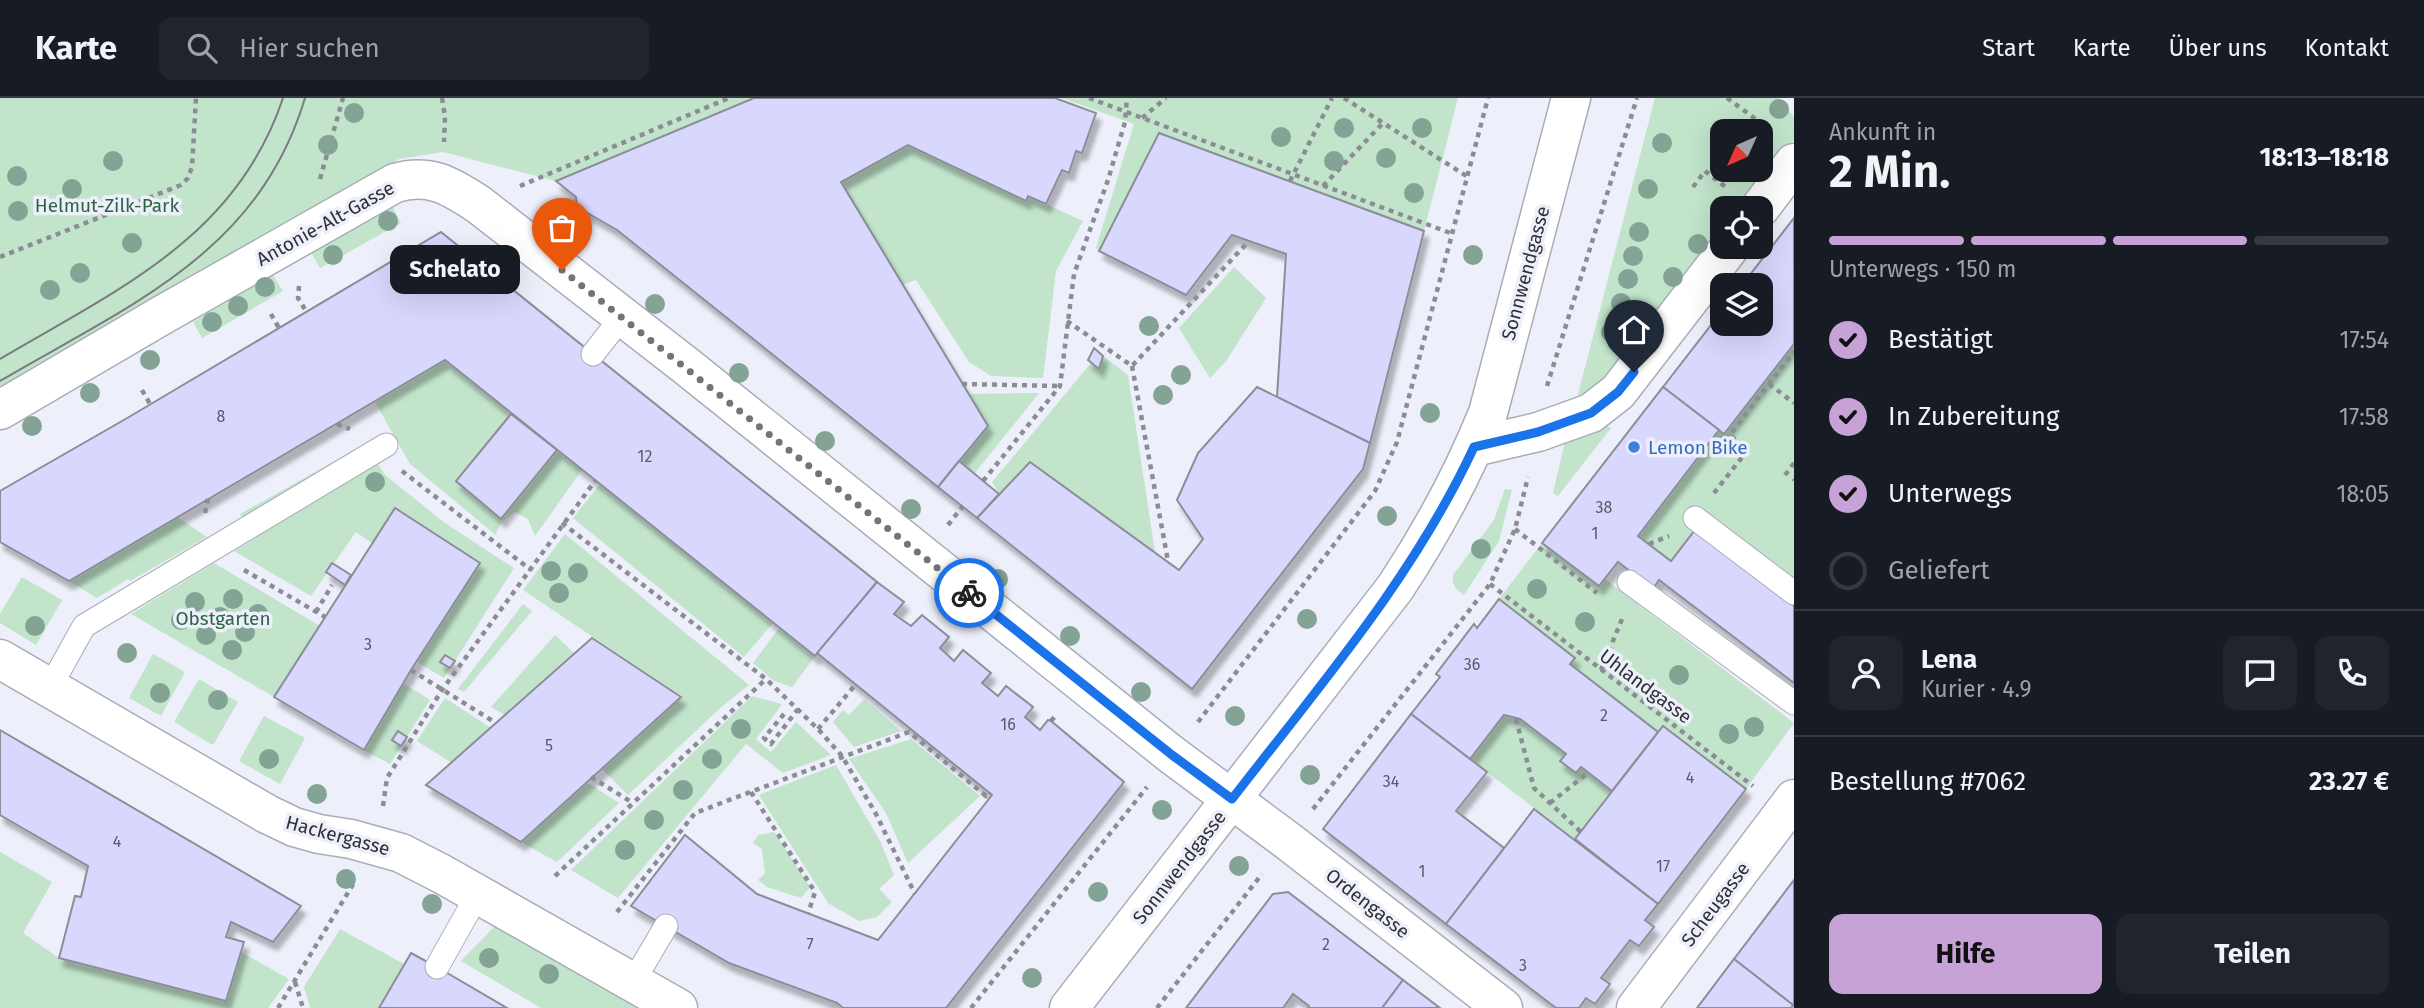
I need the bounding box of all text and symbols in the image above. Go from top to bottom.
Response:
search box [159,17,649,80]
text: Karte [35,28,117,68]
icon: search [183,29,221,67]
text: Hier suchen [239,33,380,64]
text: Start [1982,34,2035,62]
text: Karte [2073,34,2131,62]
text: Über uns [2169,34,2267,62]
text: Kontakt [2305,34,2389,62]
text: Ankunft in [1829,118,1936,146]
north arrow [1710,119,1773,182]
map controls [1710,119,1773,336]
text: 18:13–18:18 [2259,142,2389,173]
text: 2 Min. [1829,144,1950,199]
street label: Antonie-Alt-Gasse [252,176,398,271]
park label: Helmut-Zilk-Park [35,194,179,217]
button: locate [1710,196,1773,259]
pin [532,198,592,270]
street label: Sonnwendgasse [1497,204,1554,343]
icon: bag [543,209,581,247]
callout: Schelato [391,246,520,294]
text: Schelato [409,255,501,283]
text: Unterwegs · 150 m [1829,255,2016,283]
button: layers [1710,273,1773,336]
pin [1604,300,1664,372]
icon: home [1615,311,1653,349]
icon: check [1829,321,1867,359]
text: Bestätigt [1888,324,1993,355]
text: 17:54 [2339,326,2389,354]
icon: check [1829,398,1867,436]
text: In Zubereitung [1888,401,2060,432]
text: 17:58 [2339,403,2389,431]
house number: 8 [217,407,226,426]
place label: Lemon Bike [1648,436,1748,459]
marker: Lemon Bike [1626,439,1642,455]
house number: 12 [638,447,652,466]
icon: check [1829,475,1867,513]
text: Unterwegs [1888,478,2012,509]
text: 18:05 [2336,480,2389,508]
house number: 38 [1596,498,1613,517]
house number: 1 [1592,524,1598,543]
text: Geliefert [1888,555,1990,586]
courier [934,558,1004,628]
icon: bike [950,574,988,612]
park label: Obstgarten [175,607,271,630]
house number: 3 [364,635,372,654]
button: person [1829,636,1903,710]
button: chat [2223,636,2297,710]
button: phone [2315,636,2389,710]
street label: Uhlandgasse [1595,644,1696,729]
text: Lena [1921,644,1977,675]
house number: 36 [1464,655,1480,674]
text: Kurier · 4.9 [1921,675,2031,703]
house number: 2 [1600,706,1608,725]
house number: 16 [1000,715,1016,734]
house number: 5 [545,736,553,755]
text: Bestellung #7062 [1829,766,2026,797]
text: 23.27 € [2309,766,2389,797]
house number: 4 [1686,768,1695,787]
house number: 34 [1383,772,1400,791]
street label: Sonnwendgasse [1128,806,1231,929]
street label: Hackergasse [283,811,392,860]
house number: 4 [113,832,122,851]
house number: 17 [1656,857,1670,876]
street label: Scheugasse [1676,858,1755,951]
house number: 1 [1419,862,1425,881]
street label: Ordengasse [1321,863,1414,943]
button: Hilfe [1829,914,2102,994]
button: Teilen [2116,914,2389,994]
house number: 7 [806,935,814,954]
house number: 2 [1322,935,1330,954]
house number: 3 [1519,956,1527,975]

